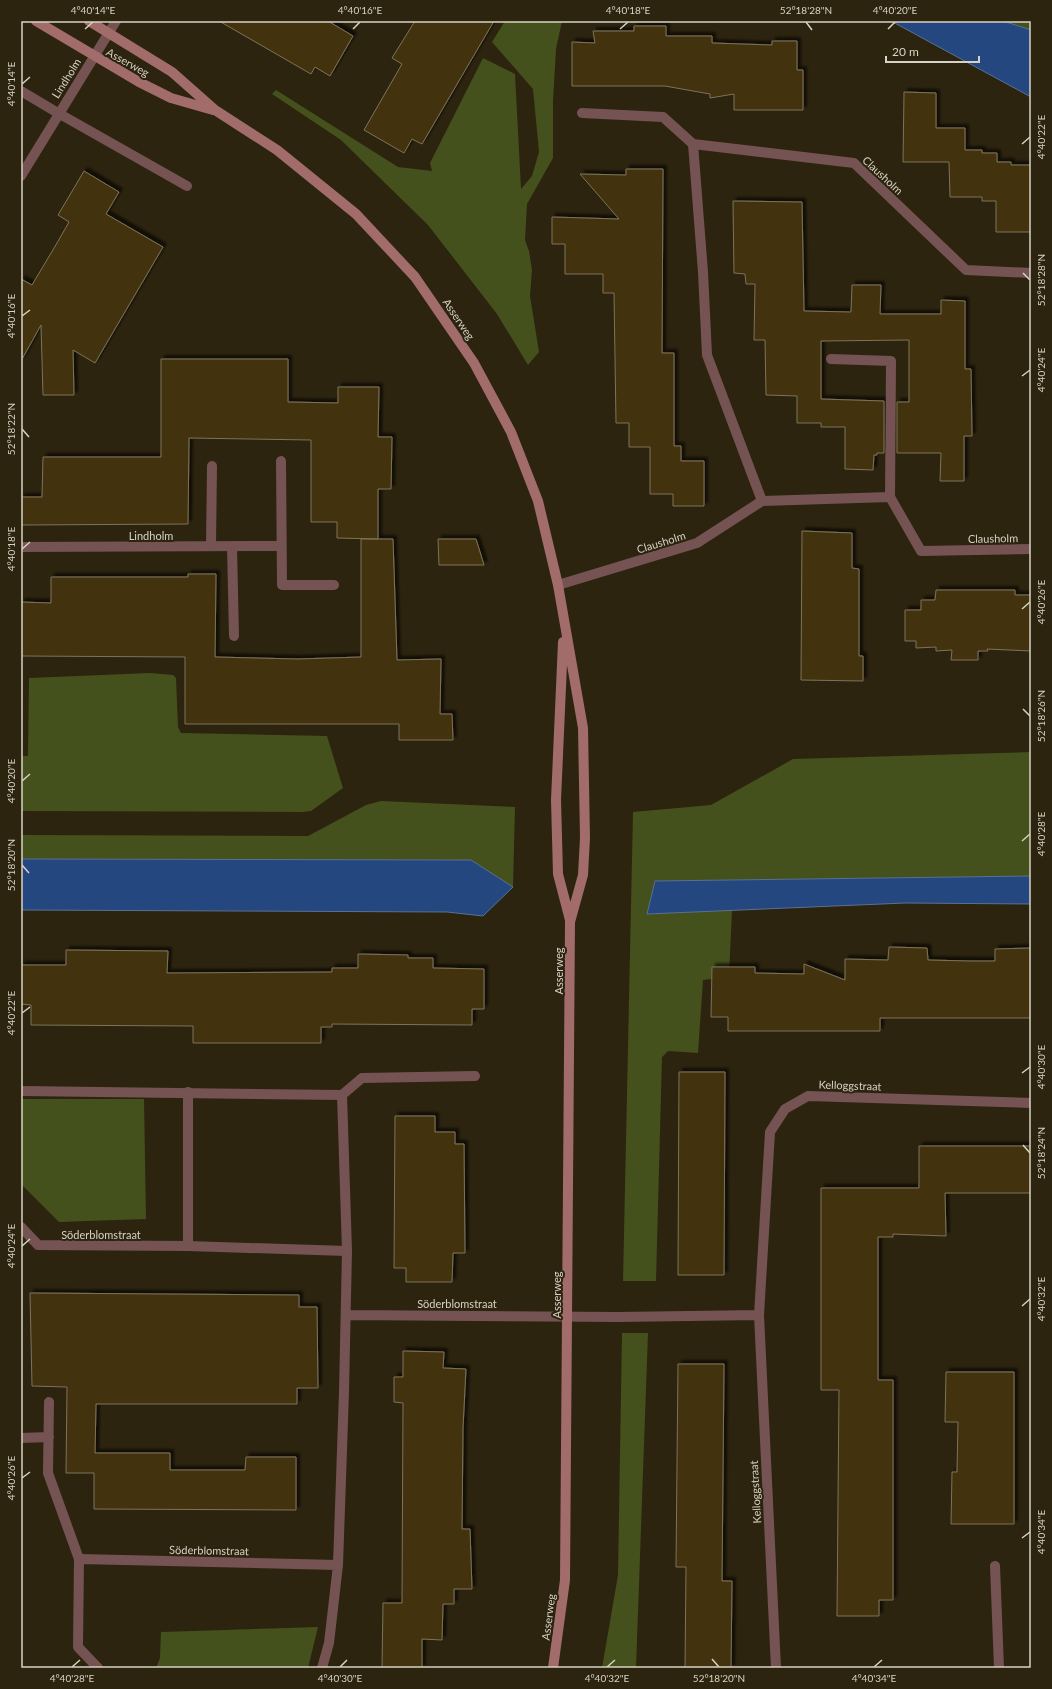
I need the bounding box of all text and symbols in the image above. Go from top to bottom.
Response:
text: 4°40'14"E [71,4,116,16]
text: 4°40'16"E [338,4,383,16]
text: 4°40'18"E [606,4,651,16]
text: 52°18'28"N [780,4,832,16]
text: 4°40'20"E [873,4,918,16]
scale bar [886,38,979,64]
text: 20 m [892,44,919,59]
street label: Asserweg [104,45,152,79]
street label: Lindholm [49,56,83,100]
text: 4°40'14"E [5,61,17,106]
text: 4°40'22"E [1035,114,1047,159]
street label: Clausholm [860,153,906,197]
text: 52°18'28"N [1035,254,1047,306]
text: 4°40'16"E [5,293,17,338]
street label: Asserweg [441,296,478,342]
text: 4°40'24"E [1035,347,1047,392]
text: 52°18'22"N [5,403,17,455]
text: 4°40'18"E [5,526,17,571]
street label: Clausholm [635,528,687,556]
street label: Lindholm [129,529,173,542]
street label: Clausholm [968,531,1018,545]
text: 4°40'26"E [1035,579,1047,624]
text: 52°18'26"N [1035,690,1047,742]
text: 4°40'20"E [5,758,17,803]
text: 4°40'28"E [1035,811,1047,856]
text: 52°18'20"N [5,839,17,891]
street label: Asserweg [552,947,565,994]
text: 4°40'22"E [5,990,17,1035]
text: 4°40'30"E [1035,1044,1047,1089]
street label: Kelloggstraat [818,1077,882,1093]
text: 52°18'24"N [1035,1127,1047,1179]
text: 4°40'24"E [5,1223,17,1268]
street label: Söderblomstraat [61,1228,141,1241]
street label: Asserweg [550,1271,563,1318]
text: 4°40'32"E [1035,1276,1047,1321]
street label: Söderblomstraat [417,1297,497,1310]
text: 4°40'26"E [5,1455,17,1500]
street label: Kelloggstraat [747,1460,763,1524]
text: 4°40'34"E [1035,1509,1047,1554]
street label: Söderblomstraat [169,1543,249,1557]
street label: Asserweg [539,1593,557,1641]
text: 4°40'28"E [50,1672,95,1684]
text: 4°40'30"E [318,1672,363,1684]
text: 4°40'32"E [585,1672,630,1684]
text: 52°18'20"N [693,1672,745,1684]
text: 4°40'34"E [852,1672,897,1684]

